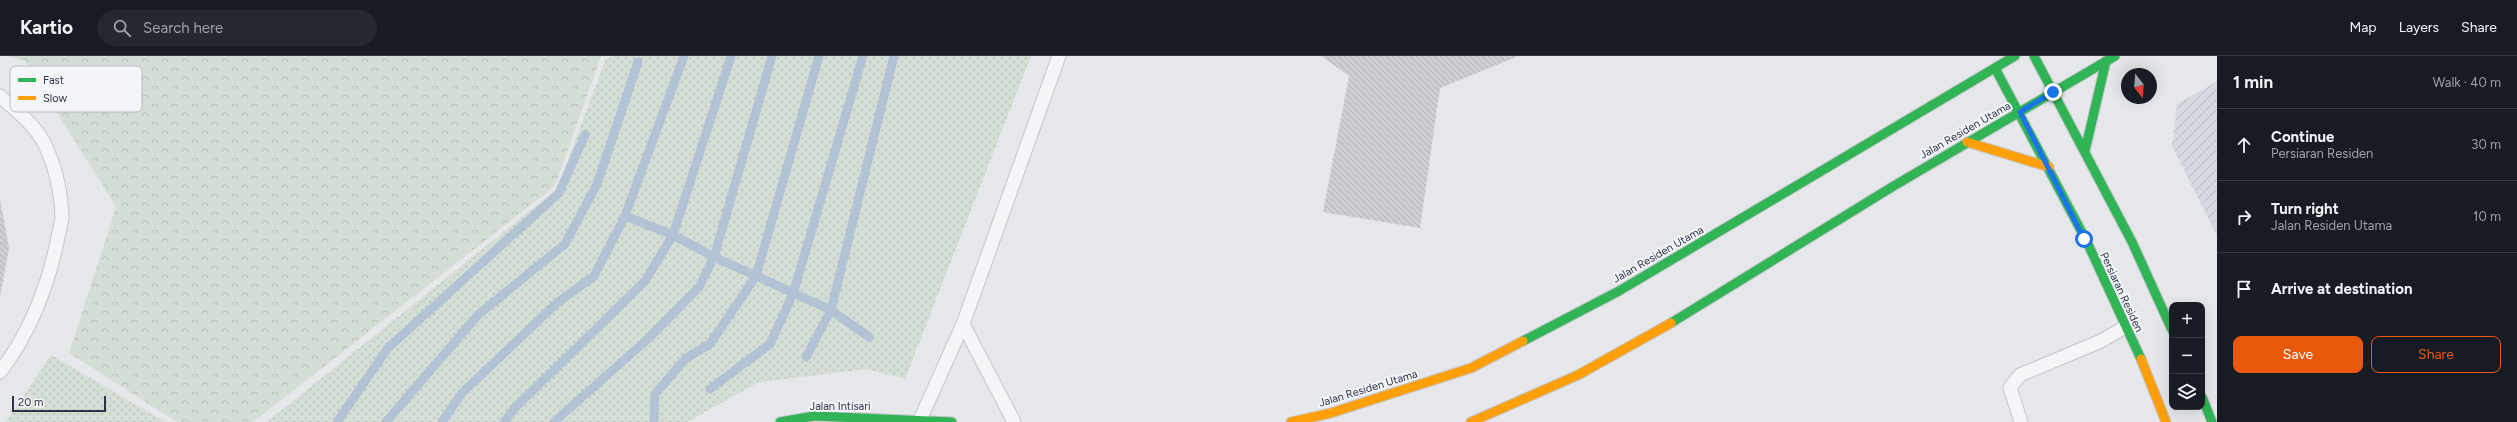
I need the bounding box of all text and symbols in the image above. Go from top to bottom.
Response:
search box [97,10,377,46]
text: Kartio [20,16,73,39]
icon: search [111,17,133,39]
text: Search here [143,19,223,37]
text: Map [2349,19,2377,36]
text: Layers [2399,19,2439,36]
text: Share [2461,19,2497,36]
legend [10,66,142,112]
north arrow [2121,68,2157,104]
text: 1 min [2233,72,2273,92]
text: Fast [43,74,64,87]
text: Walk · 40 m [2433,75,2501,90]
route end [2044,83,2062,101]
text: Slow [43,92,67,105]
street label: Jalan Residen Utama [1918,99,2013,162]
text: Continue [2271,128,2334,146]
icon: ahead [2233,134,2255,156]
text: 30 m [2471,137,2501,152]
text: Persiaran Residen [2271,146,2373,161]
text: Turn right [2271,200,2339,218]
icon: right [2233,206,2255,228]
text: 10 m [2473,209,2501,224]
text: Jalan Residen Utama [2271,218,2392,233]
street label: Jalan Residen Utama [1611,223,1706,286]
route start [2075,230,2093,248]
street label: Persiaran Residen [2097,250,2146,334]
icon: arrive [2233,278,2255,300]
text: Arrive at destination [2271,280,2412,298]
map controls [2169,302,2205,410]
button: + [2169,302,2205,338]
button: Save [2233,336,2363,373]
button: Share [2371,336,2501,373]
button: − [2169,338,2205,374]
street label: Jalan Residen Utama [1317,367,1419,410]
button: layers [2169,374,2205,410]
scale bar [12,394,106,413]
text: 20 m [18,396,43,409]
street label: Jalan Intisari [810,400,871,413]

